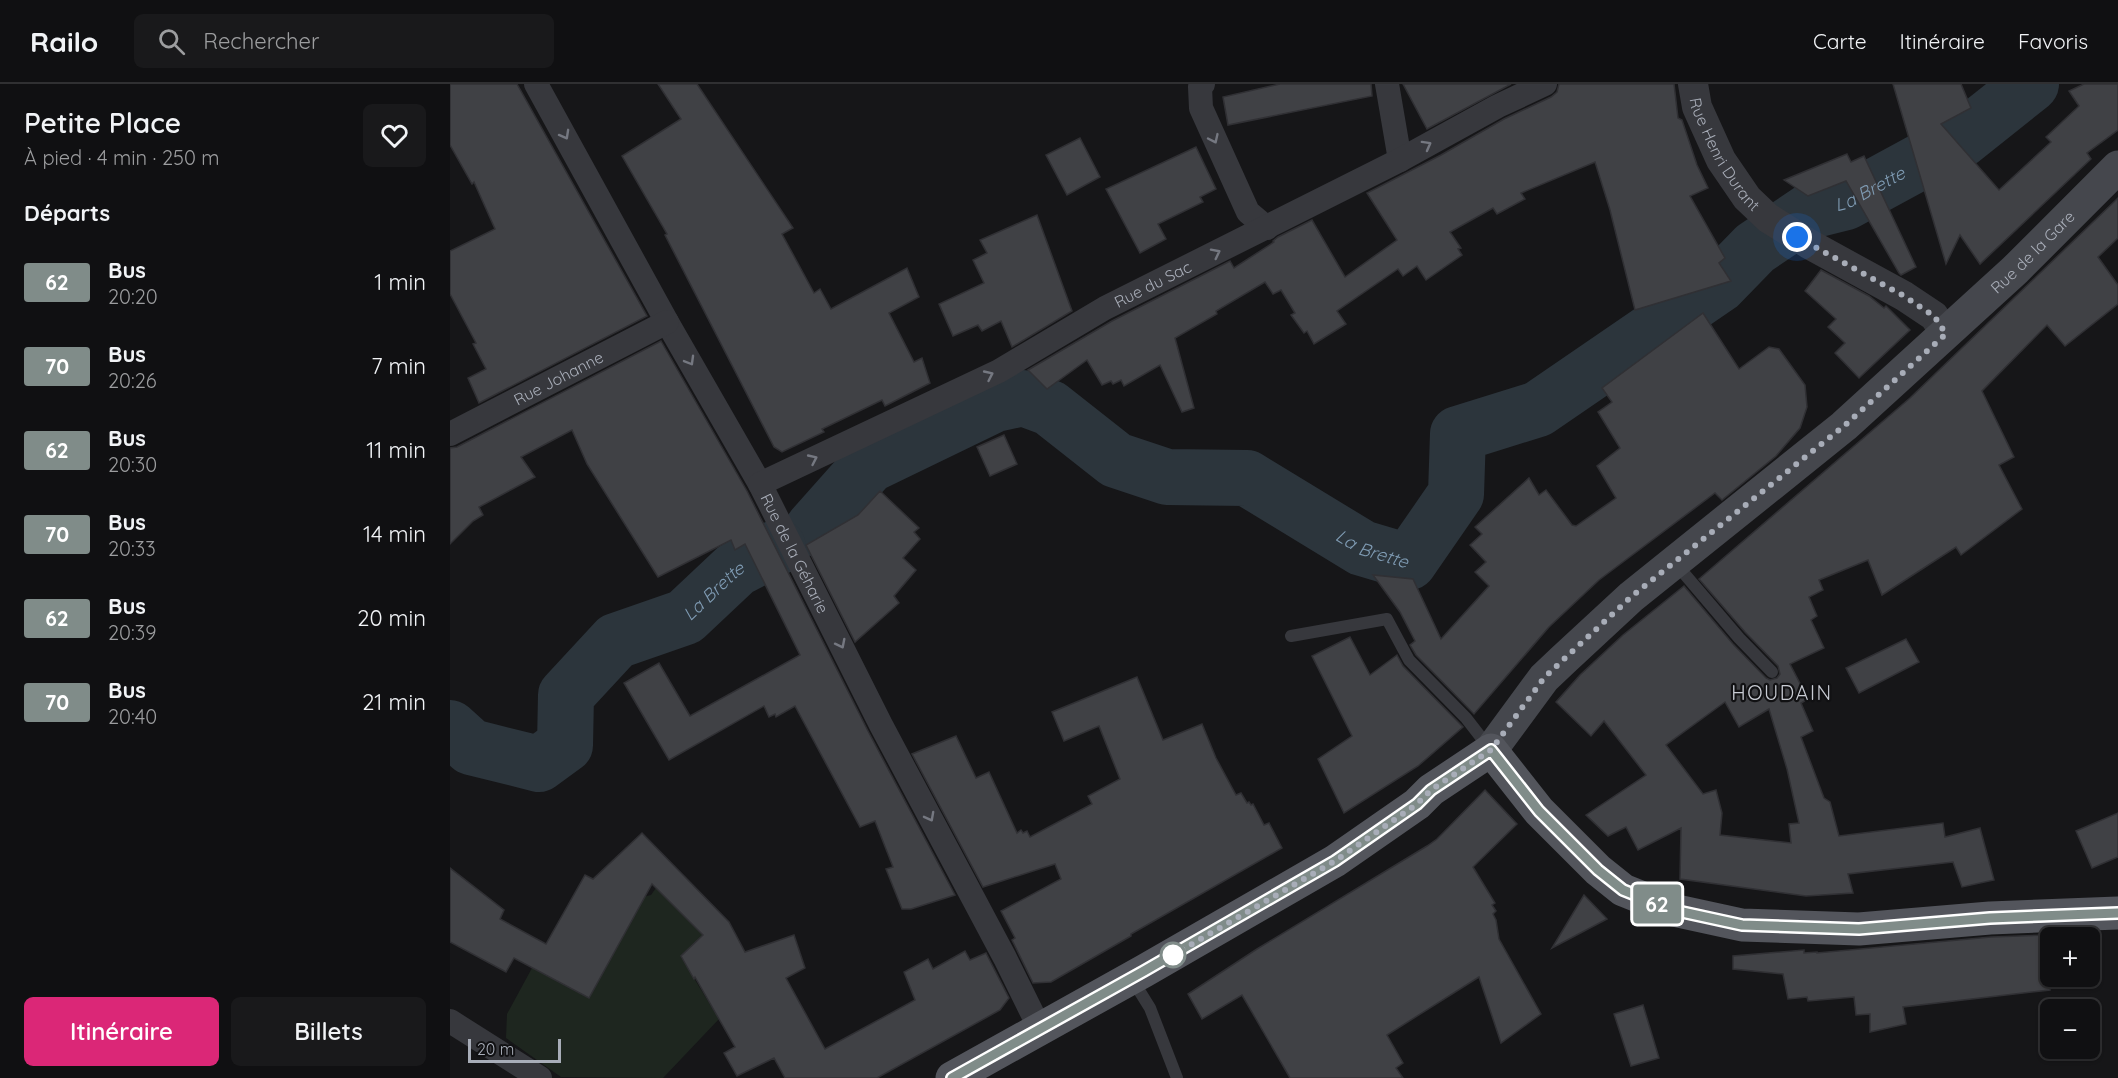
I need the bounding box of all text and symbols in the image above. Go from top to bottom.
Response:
search box [134,14,554,68]
text: Railo [30,24,98,59]
icon: search [155,25,188,58]
text: Rechercher [203,27,319,55]
text: Carte [1813,28,1867,54]
text: Itinéraire [1900,28,1985,54]
text: Favoris [2018,28,2088,54]
street label: Rue Henri Durant [1686,96,1764,215]
button: heart [363,104,426,167]
text: Petite Place [24,105,181,140]
one-way arrow [558,129,569,139]
one-way arrow [1207,132,1219,143]
one-way arrow [1421,141,1431,152]
text: À pied · 4 min · 250 m [24,145,220,170]
water label: La Brette [1832,160,1909,216]
text: Départs [24,199,110,227]
street label: Rue de la Gare [1986,206,2079,298]
your location [1782,222,1812,252]
one-way arrow [1210,249,1221,260]
text: Bus [108,256,146,284]
street label: Rue du Sac [1111,256,1194,312]
text: 1 min [374,268,426,296]
text: 62 [45,269,69,295]
text: 20:20 [108,284,158,309]
text: Bus [108,340,146,368]
street label: Rue Johanne [510,347,607,409]
text: 7 min [371,352,426,380]
text: 70 [45,353,69,379]
one-way arrow [682,355,694,365]
text: 20:26 [108,368,157,393]
one-way arrow [983,371,994,383]
text: Bus [108,424,146,452]
text: 11 min [366,436,426,464]
text: 62 [45,437,69,463]
text: 20:30 [108,452,157,477]
one-way arrow [807,455,818,467]
street label: Rue de la Géharie [756,490,833,617]
text: Bus [108,508,146,536]
text: 14 min [363,520,426,548]
text: 70 [45,521,69,547]
water label: La Brette [1332,524,1412,573]
text: 20:33 [108,536,156,561]
water label: La Brette [678,555,748,625]
text: Bus [108,592,146,620]
text: 20 min [357,604,426,632]
text: 62 [45,605,69,631]
text: 20:39 [108,620,156,645]
one-way arrow [833,638,845,649]
text: Bus [108,676,146,704]
district label: HOUDAIN [1731,680,1833,705]
text: 21 min [362,688,426,716]
text: 70 [45,689,69,715]
text: 20:40 [108,704,157,729]
one-way arrow [923,811,934,822]
line badge: 62 [1630,884,1684,924]
text: 62 [1645,891,1669,917]
map controls [2040,927,2100,1059]
button: + [2040,927,2100,987]
unlabelled marker [1160,942,1186,968]
button: Itinéraire [24,997,219,1066]
button: Billets [231,997,426,1066]
button: − [2040,999,2100,1059]
scale bar [468,1036,561,1064]
text: 20 m [477,1039,514,1059]

